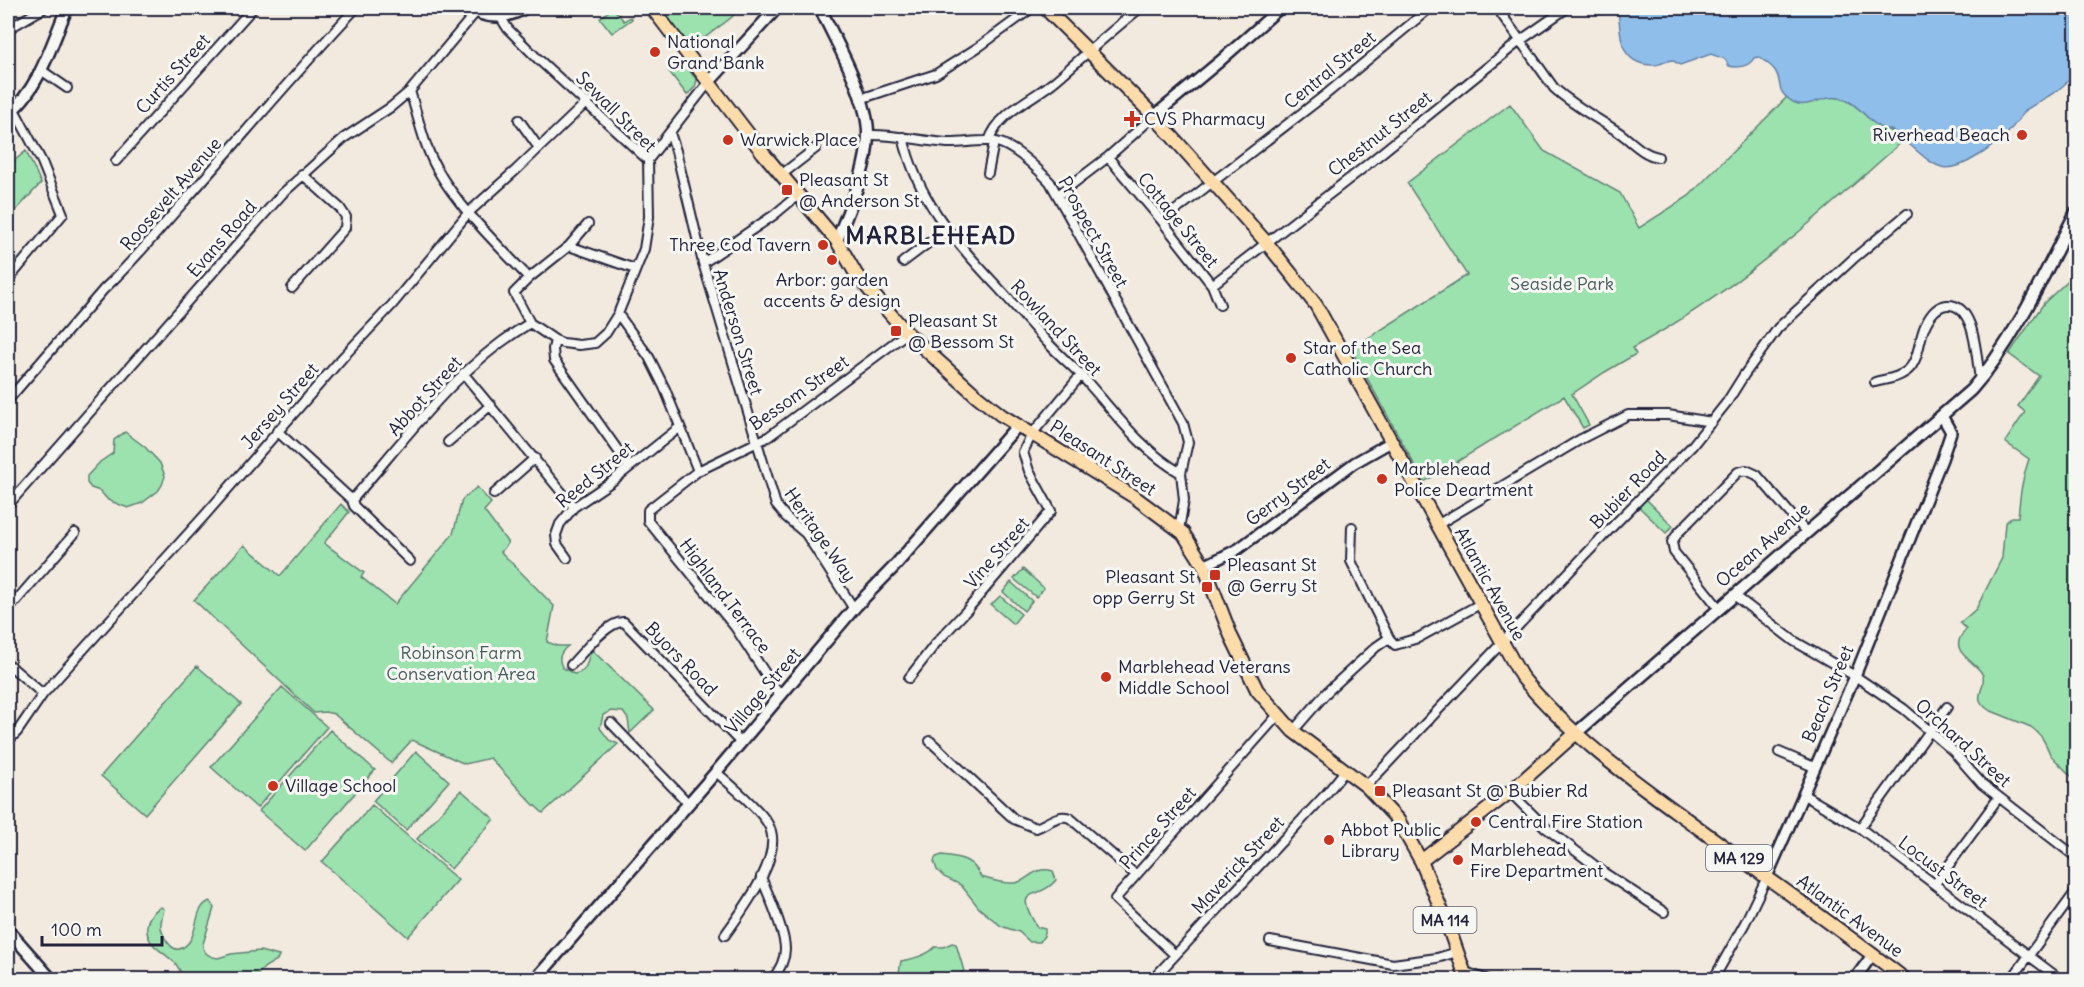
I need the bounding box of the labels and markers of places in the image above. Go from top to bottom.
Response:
place label: National Grand Bank [667,30,764,74]
marker: National Grand Bank [648,45,662,59]
place label: CVS Pharmacy [1144,107,1266,130]
marker: CVS Pharmacy [1125,112,1139,126]
place label: Riverhead Beach [1872,123,2010,146]
place label: Warwick Place [740,128,858,151]
marker: Riverhead Beach [2015,128,2029,142]
marker: Warwick Place [721,133,735,147]
place label: Pleasant St @ Anderson St [799,168,920,212]
marker: Pleasant St @ Anderson St [780,183,794,197]
place label: Three Cod Tavern [669,233,811,256]
marker: Three Cod Tavern [816,238,830,252]
marker: Arbor: garden accents & design [825,253,839,267]
place label: Arbor: garden accents & design [763,268,901,312]
place label: Pleasant St @ Bessom St [908,309,1014,353]
marker: Pleasant St @ Bessom St [889,324,903,338]
place label: Star of the Sea Catholic Church [1303,336,1432,380]
marker: Star of the Sea Catholic Church [1284,351,1298,365]
place label: Marblehead Police Deartment [1394,457,1533,501]
marker: Marblehead Police Deartment [1375,472,1389,486]
place label: Pleasant St @ Gerry St [1227,553,1317,597]
place label: Pleasant St opp Gerry St [1092,565,1195,609]
marker: Pleasant St @ Gerry St [1208,568,1222,582]
marker: Pleasant St opp Gerry St [1200,580,1214,594]
place label: Marblehead Veterans Middle School [1118,655,1291,699]
marker: Marblehead Veterans Middle School [1099,670,1113,684]
place label: Village School [285,774,396,797]
marker: Village School [266,779,280,793]
place label: Pleasant St @ Bubier Rd [1392,779,1588,802]
marker: Pleasant St @ Bubier Rd [1373,784,1387,798]
place label: Central Fire Station [1488,810,1643,833]
marker: Central Fire Station [1469,815,1483,829]
place label: Abbot Public Library [1341,818,1441,862]
marker: Abbot Public Library [1322,833,1336,847]
place label: Marblehead Fire Department [1470,838,1603,882]
marker: Marblehead Fire Department [1451,853,1465,867]

